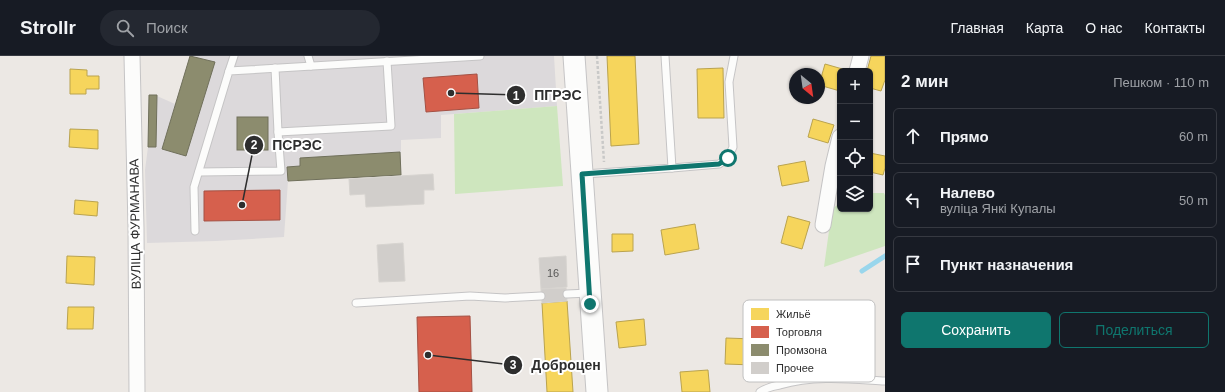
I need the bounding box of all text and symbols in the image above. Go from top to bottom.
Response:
search box [100,10,380,46]
text: Strollr [20,17,76,38]
icon: search [114,17,136,39]
text: Поиск [146,19,188,36]
text: Главная [950,20,1004,36]
text: Карта [1026,20,1063,36]
text: О нас [1085,20,1123,36]
text: Контакты [1145,20,1205,36]
north arrow [789,68,825,104]
map controls [837,68,873,212]
button: + [837,68,873,104]
text: 2 мин [901,72,948,91]
text: Пешком · 110 m [1113,75,1209,90]
callout: ПГРЭС [506,82,589,108]
text: ПГРЭС [534,87,582,103]
text: 1 [513,89,520,103]
button: − [837,104,873,140]
icon: ahead [902,125,924,147]
text: Прямо [940,128,989,145]
text: 60 m [1179,129,1208,144]
callout: ПСРЭС [244,132,330,158]
text: ПСРЭС [272,137,322,153]
text: 2 [251,138,258,152]
button: locate [837,140,873,176]
route start [719,149,737,167]
street label: ВУЛІЦА ФУРМАНАВА [126,158,144,289]
button: layers [837,176,873,212]
text: Налево [940,184,995,201]
icon: left [902,189,924,211]
text: 50 m [1179,193,1208,208]
text: вуліца Янкі Купалы [940,201,1056,216]
icon: arrive [902,253,924,275]
text: Пункт назначения [940,256,1073,273]
house number: 16 [547,267,559,279]
route end [581,295,599,313]
legend [743,300,875,382]
text: Жильё [776,308,811,320]
button: Сохранить [901,312,1051,348]
button: Поделиться [1059,312,1209,348]
text: Торговля [776,326,822,338]
text: Промзона [776,344,828,356]
callout: Доброцен [503,352,608,378]
text: Доброцен [531,357,601,373]
text: 3 [510,358,517,372]
text: Прочее [776,362,814,374]

